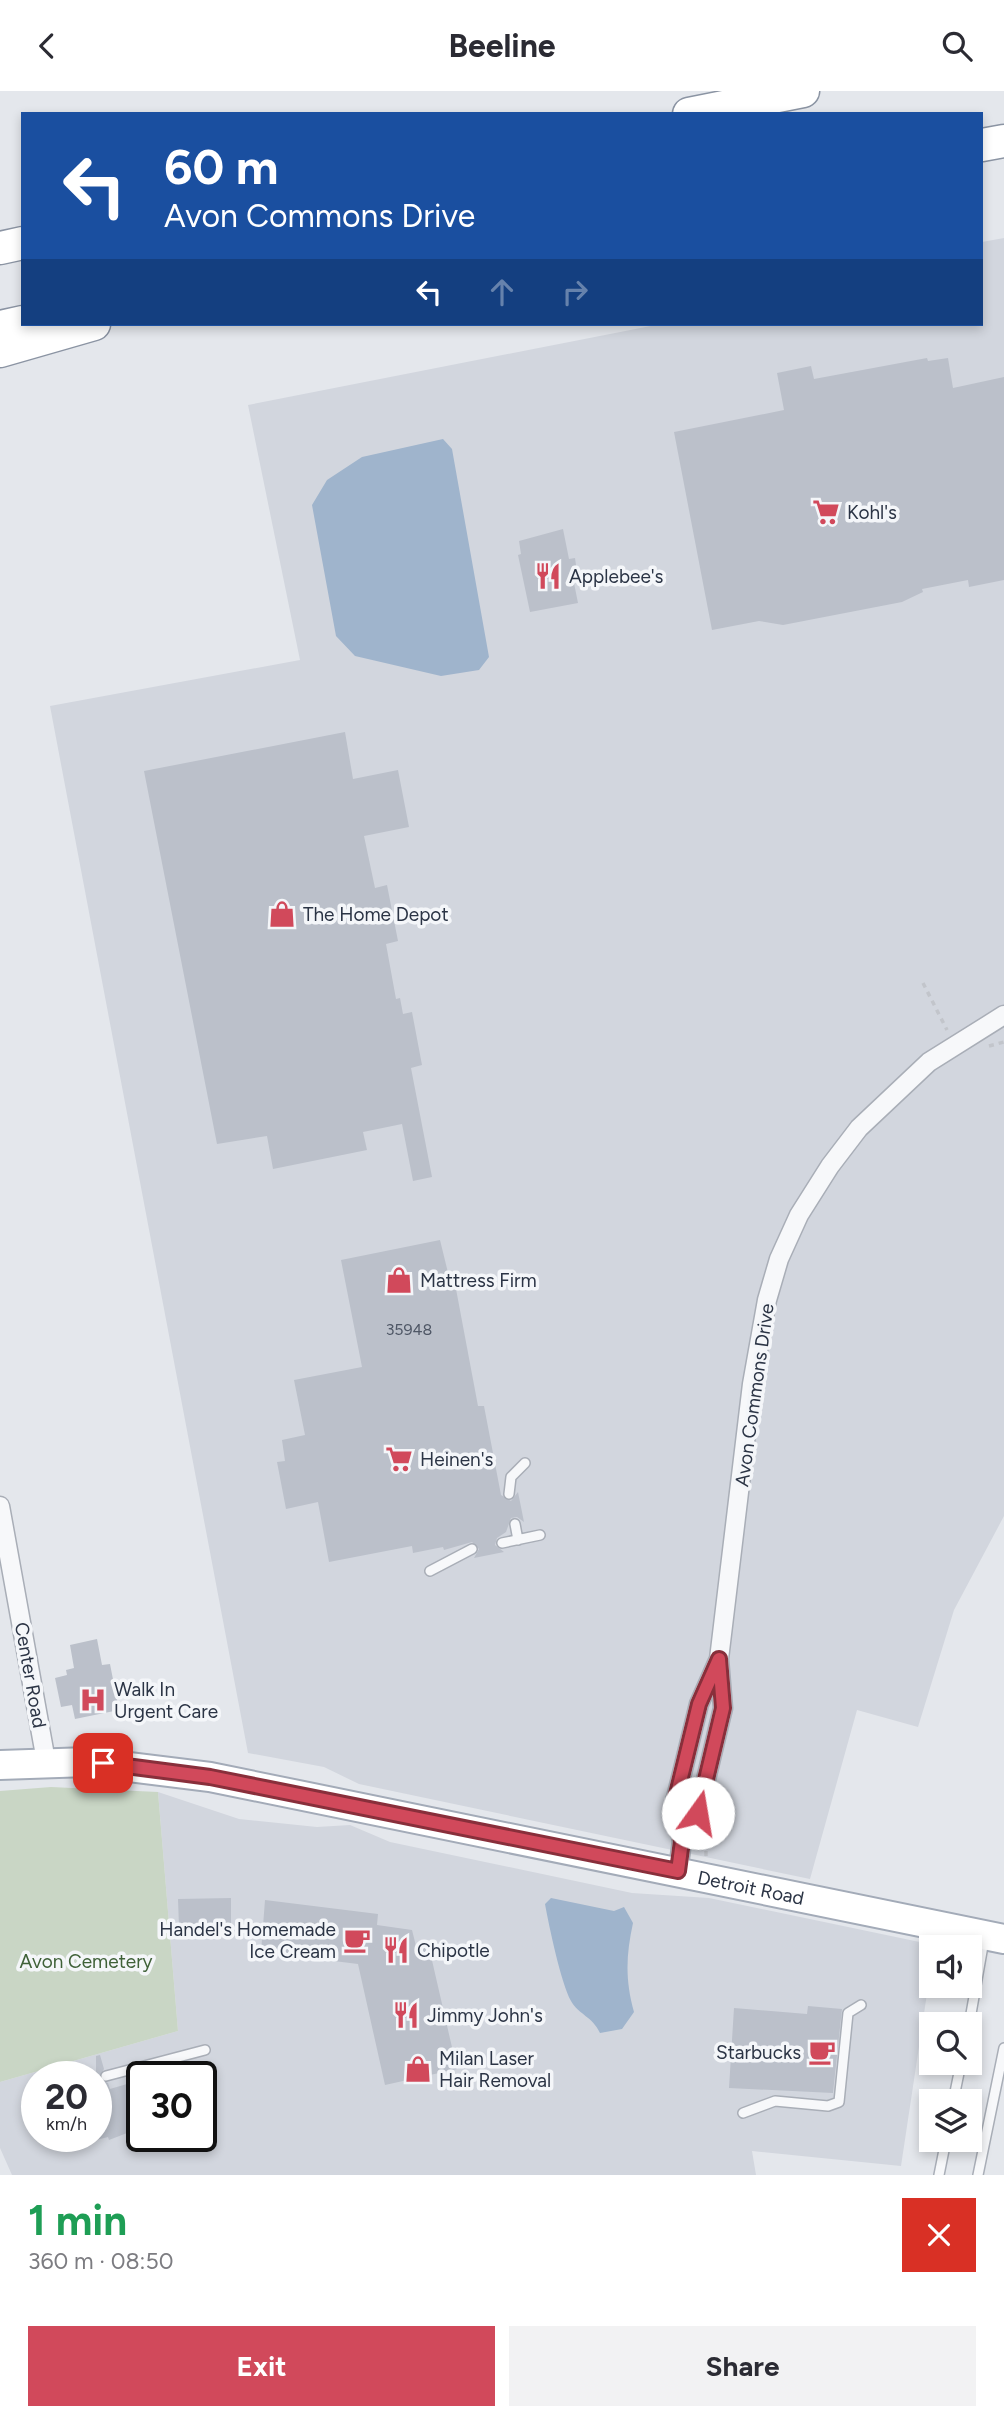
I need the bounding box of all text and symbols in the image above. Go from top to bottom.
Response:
icon: back [28,27,66,65]
text: Beeline [448,27,556,65]
icon: search [938,27,976,65]
text: 60 m [164,137,279,196]
icon: left [49,140,140,231]
text: Avon Commons Drive [164,197,475,235]
icon: left [410,273,448,311]
icon: ahead [483,273,521,311]
icon: right [556,273,594,311]
supermarket icon: Kohl's [811,497,841,527]
place label: Kohl's [847,501,897,524]
restaurant icon: Applebee's [533,561,563,591]
place label: Applebee's [569,565,664,588]
shop icon: The Home Depot [267,899,297,929]
place label: The Home Depot [303,903,449,926]
shop icon: Mattress Firm [384,1265,414,1295]
place label: Mattress Firm [420,1269,537,1292]
street label: Avon Commons Drive [730,1302,779,1488]
house number: 35948 [386,1320,432,1339]
supermarket icon: Heinen's [384,1444,414,1474]
place label: Heinen's [420,1448,493,1471]
street label: Center Road [10,1620,51,1730]
place label: Walk In Urgent Care [114,1678,218,1723]
hospital icon: Walk In Urgent Care [78,1685,108,1715]
pin [73,1733,133,1793]
icon: arrive [84,1744,122,1782]
position arrow [661,1776,735,1850]
street label: Detroit Road [695,1866,806,1910]
place label: Handel's Homemade Ice Cream [159,1918,336,1963]
cafe icon: Handel's Homemade Ice Cream [342,1925,372,1955]
restaurant icon: Chipotle [381,1935,411,1965]
map controls [919,1935,982,2152]
button: sound [919,1935,982,1998]
place label: Chipotle [417,1939,490,1962]
park label: Avon Cemetery [19,1950,153,1973]
restaurant icon: Jimmy John's [391,2000,421,2030]
place label: Jimmy John's [427,2004,543,2027]
button: search [919,2012,982,2075]
cafe icon: Starbucks [807,2037,837,2067]
place label: Starbucks [716,2041,801,2064]
place label: Milan Laser Hair Removal [439,2047,551,2092]
shop icon: Milan Laser Hair Removal [403,2054,433,2084]
speed limit sign: 30 [126,2061,217,2152]
text: 20 [45,2076,88,2118]
button: layers [919,2089,982,2152]
text: km/h [46,2113,87,2135]
text: 1 min [28,2195,127,2246]
button: close [902,2198,976,2272]
text: 360 m · 08:50 [28,2247,173,2275]
button: Exit [28,2326,495,2406]
button: Share [509,2326,976,2406]

